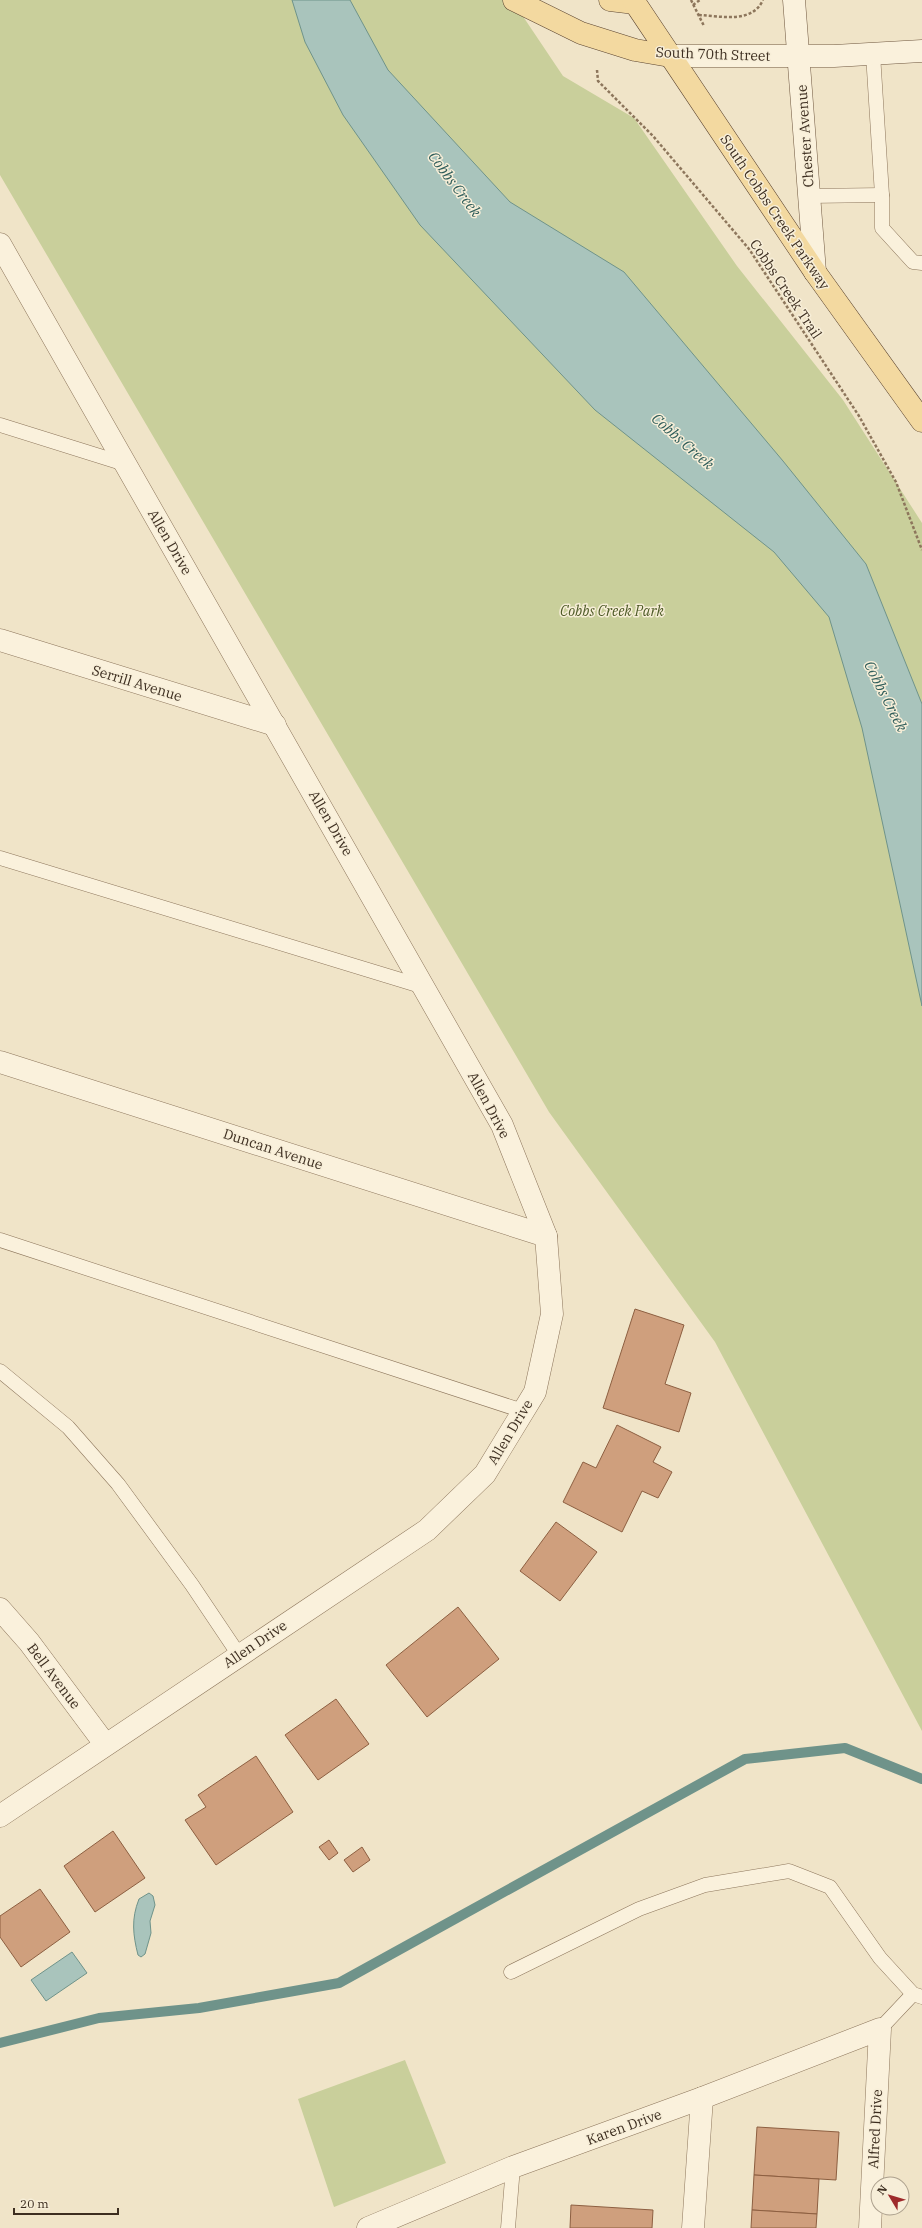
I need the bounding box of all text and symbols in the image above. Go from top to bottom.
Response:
street label: South 70th Street [655,43,771,65]
street label: Chester Avenue [792,84,818,188]
street label: South Cobbs Creek Parkway [716,131,834,293]
water label: Cobbs Creek [424,148,486,220]
street label: Cobbs Creek Trail [746,236,826,342]
water label: Cobbs Creek [648,409,718,473]
street label: Allen Drive [144,506,196,578]
park label: Cobbs Creek Park [560,602,665,620]
water label: Cobbs Creek [860,657,912,735]
street label: Serrill Avenue [90,661,184,705]
street label: Allen Drive [305,787,357,859]
street label: Allen Drive [464,1069,514,1141]
street label: Duncan Avenue [221,1124,325,1174]
street label: Allen Drive [484,1396,536,1468]
street label: Allen Drive [220,1616,290,1672]
street label: Bell Avenue [23,1640,85,1712]
street label: Alfred Drive [864,2089,886,2169]
street label: Karen Drive [584,2105,664,2149]
north arrow [870,2176,910,2216]
text: N [874,2182,890,2198]
scale bar [14,2190,118,2216]
text: 20 m [20,2196,49,2211]

